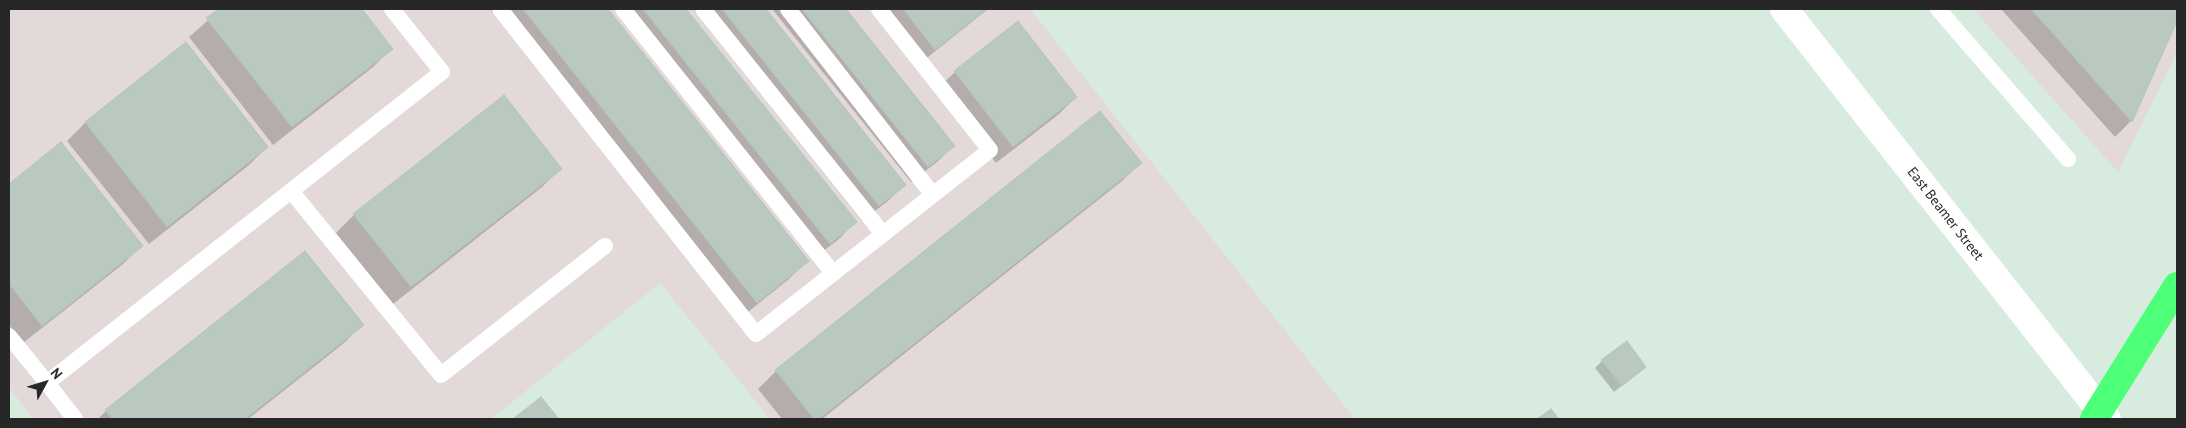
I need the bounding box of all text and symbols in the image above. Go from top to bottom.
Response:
street label: East Beamer Street [1903,164,1987,264]
north arrow [20,358,70,408]
text: N [47,364,67,383]

